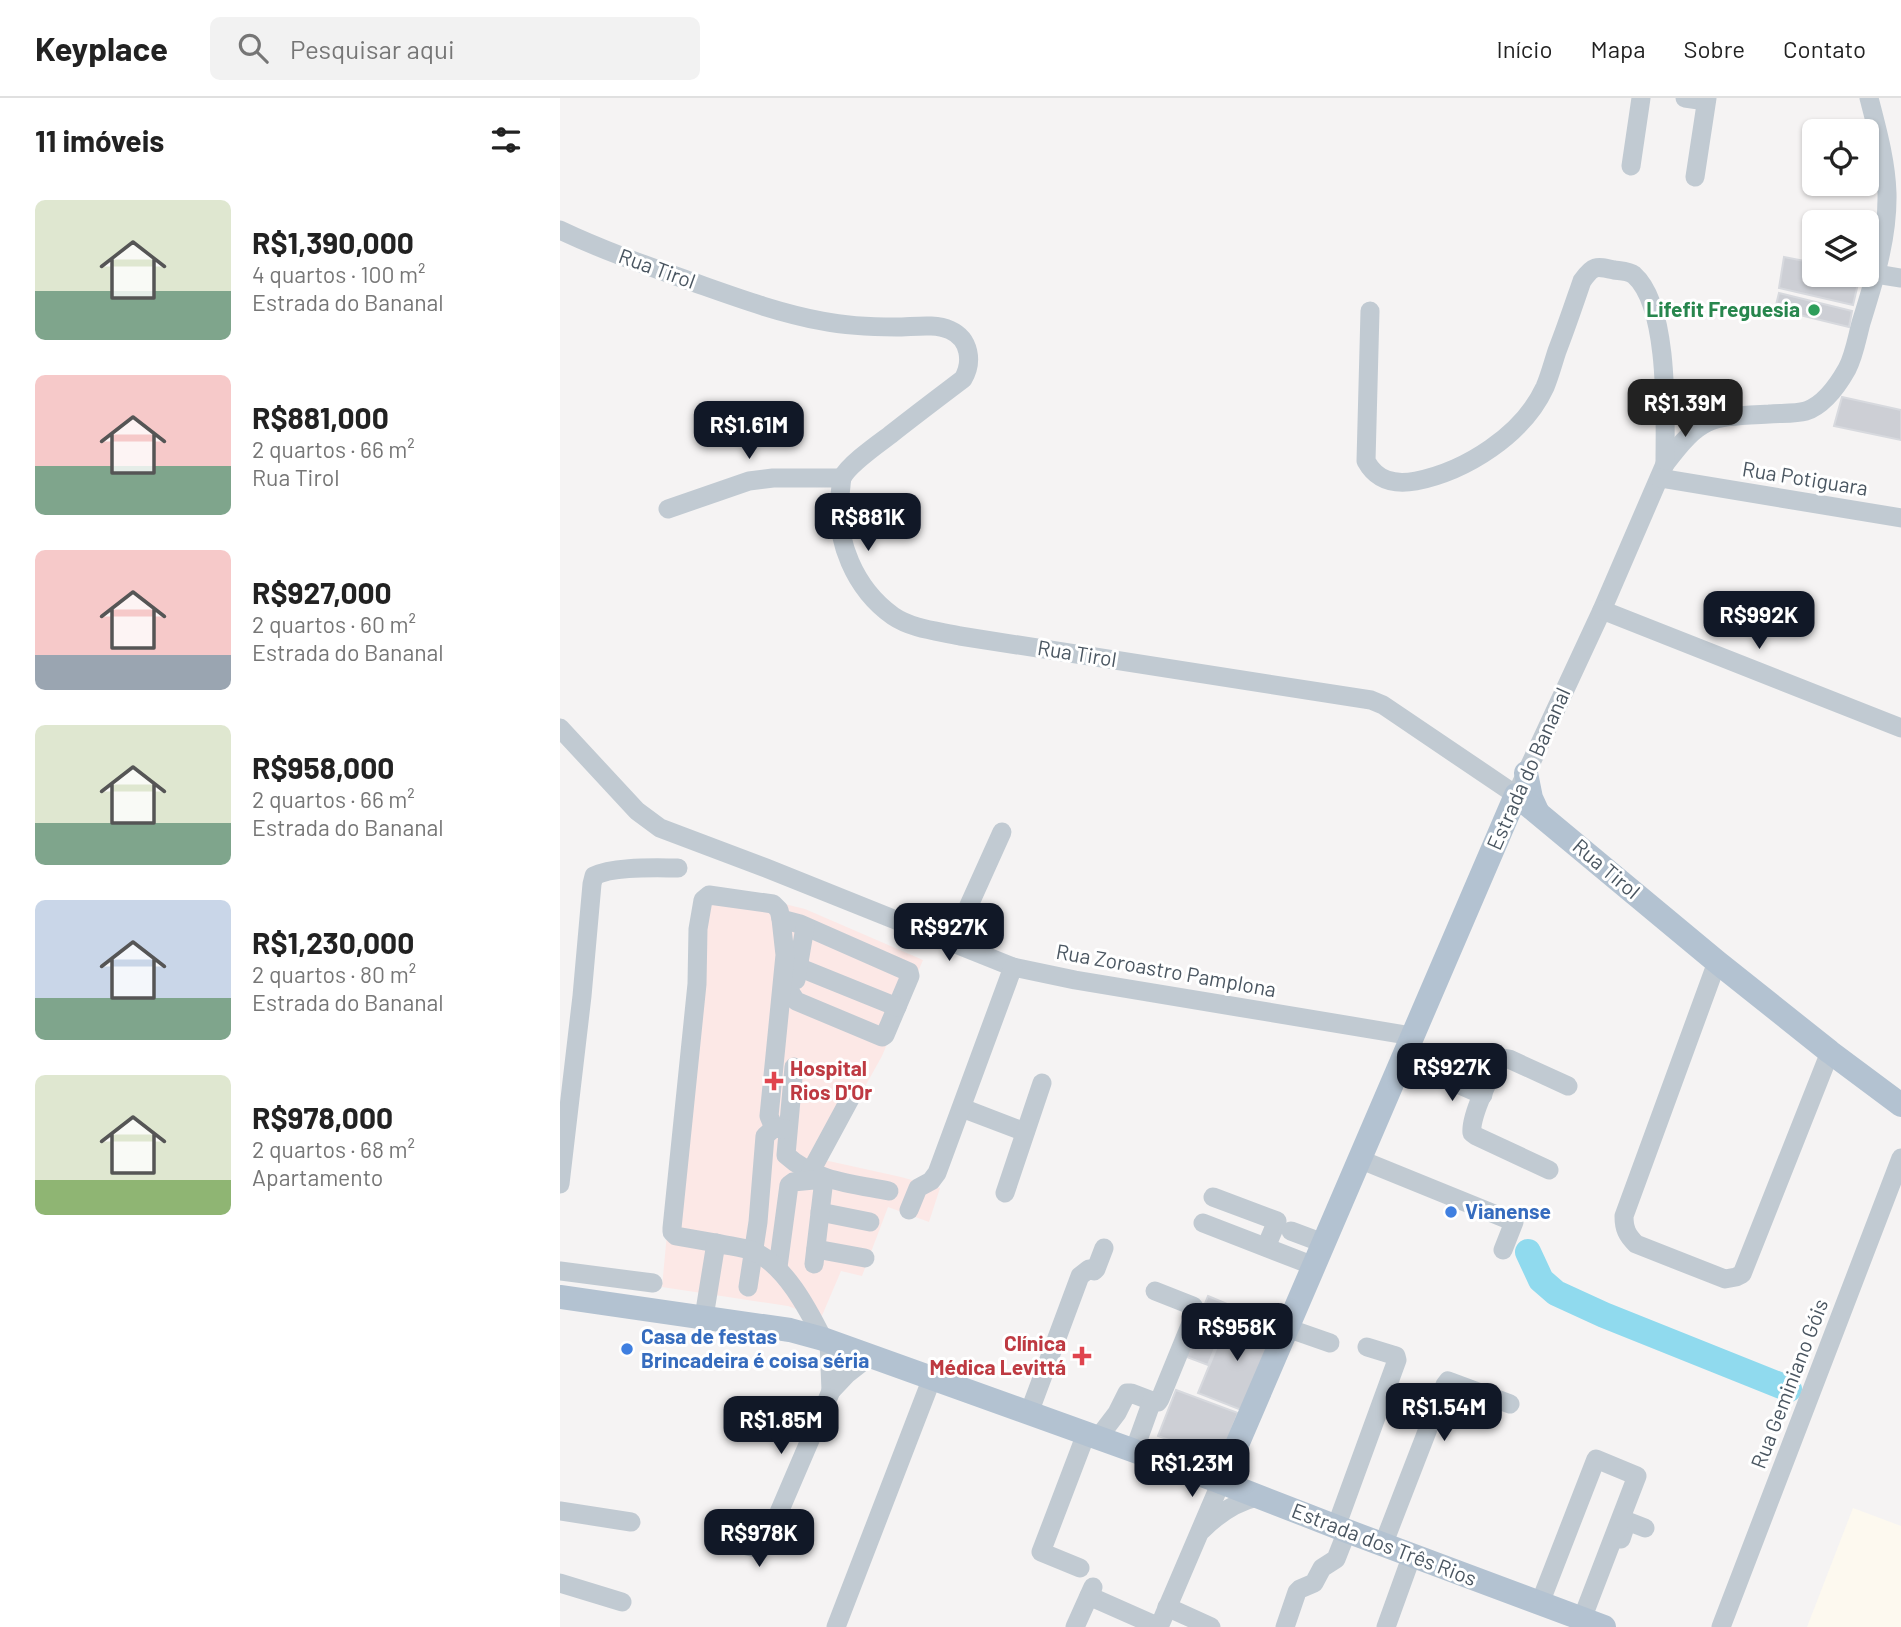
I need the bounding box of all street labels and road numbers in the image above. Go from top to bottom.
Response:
street label: Rua Tirol [616,242,699,293]
street label: Rua Potiguara [1741,455,1870,500]
street label: Rua Tirol [1036,634,1119,671]
street label: Estrada do Bananal [1481,683,1575,853]
street label: Rua Tirol [1568,833,1646,903]
street label: Rua Zoroastro Pamplona [1054,938,1278,1001]
street label: Rua Geminiano Góis [1745,1295,1832,1472]
street label: Estrada dos Três Rios [1289,1497,1480,1590]

